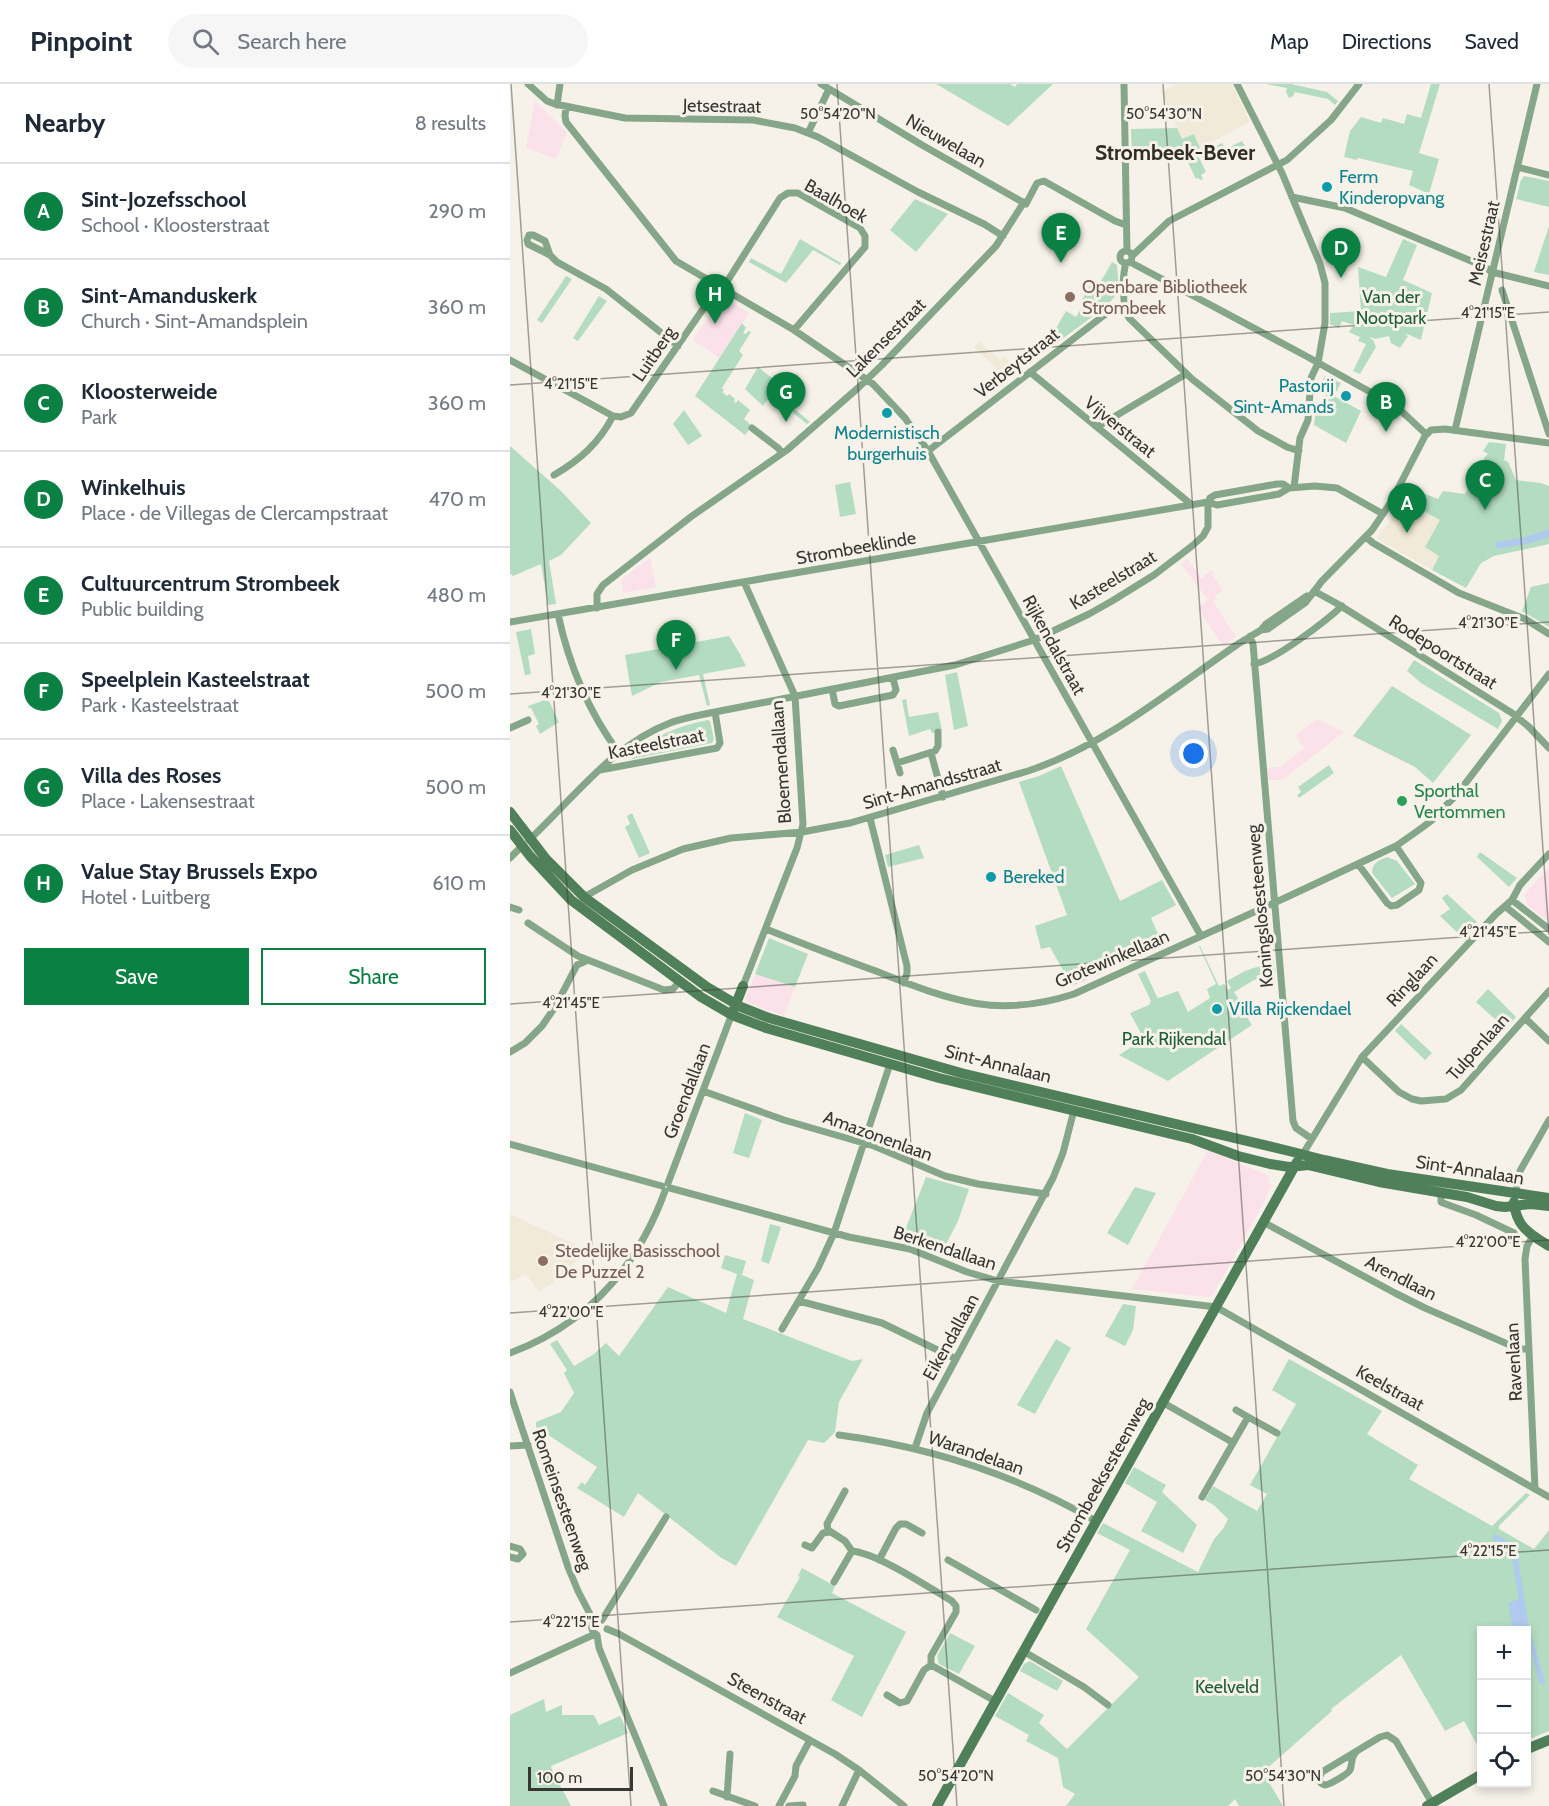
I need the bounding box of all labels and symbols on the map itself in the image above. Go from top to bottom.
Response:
street label: Jetsestraat [682,94,761,118]
text: 50°54'20"N [800,105,876,123]
text: 50°54'30"N [1126,105,1202,123]
street label: Nieuwelaan [902,109,990,173]
district label: Strombeek-Bever [1095,140,1255,165]
place label: Ferm Kinderopvang [1339,166,1445,209]
street label: Baalhoek [801,174,872,228]
marker: Ferm Kinderopvang [1320,180,1334,194]
street label: Meisestraat [1464,198,1504,288]
pin: E [1042,214,1080,263]
pin: D [1322,228,1360,278]
pin: H [696,274,734,324]
place label: Openbare Bibliotheek Strombeek [1082,276,1248,319]
park label: Van der Nootpark [1356,286,1427,329]
marker: Openbare Bibliotheek Strombeek [1063,290,1077,304]
street label: Lakensestraat [842,294,930,382]
text: 4°21'15"E [1461,304,1515,322]
street label: Luitberg [628,321,681,386]
street label: Verbeytstraat [970,323,1064,403]
pin: G [766,372,806,422]
text: 4°21'15"E [544,375,598,393]
place label: Pastorij Sint-Amands [1233,375,1334,418]
pin: B [1366,382,1406,432]
marker: Pastorij Sint-Amands [1339,389,1353,403]
street label: Vijverstraat [1080,392,1160,462]
marker: Modernistisch burgerhuis [880,406,894,420]
place label: Modernistisch burgerhuis [834,422,940,465]
pin: C [1466,460,1504,510]
pin: A [1388,484,1426,533]
street label: Strombeeklinde [794,527,918,569]
street label: Kasteelstraat [1066,546,1160,614]
street label: Rijkendalstraat [1018,591,1090,699]
street label: Rodepoortstraat [1385,610,1501,694]
text: 4°21'30"E [1458,614,1518,632]
pin: F [656,620,696,670]
text: 4°21'30"E [541,684,601,702]
street label: Bloemendallaan [766,700,796,824]
street label: Kasteelstraat [606,724,706,764]
your location [1179,739,1208,768]
street label: Sint-Amandsstraat [860,754,1004,814]
place label: Sporthal Vertommen [1414,780,1506,823]
marker: Sporthal Vertommen [1395,794,1409,808]
street label: Koningslosesteenweg [1242,823,1278,988]
place label: Bereked [1003,866,1065,888]
marker: Bereked [984,870,998,884]
text: 4°21'45"E [1459,923,1517,941]
street label: Grotewinkellaan [1052,925,1172,993]
street label: Ringlaan [1382,949,1442,1011]
text: 4°21'45"E [542,994,600,1012]
place label: Villa Rijckendael [1229,998,1352,1020]
marker: Villa Rijckendael [1210,1002,1224,1016]
street label: Tulpenlaan [1442,1009,1514,1085]
park label: Park Rijkendal [1122,1028,1227,1050]
street label: Groendallaan [659,1040,715,1142]
street label: Sint-Annalaan [942,1040,1054,1088]
street label: Amazonenlaan [820,1106,936,1166]
street label: Sint-Annalaan [1414,1151,1526,1189]
street label: Berkendallaan [891,1221,999,1275]
text: 4°22'00"E [1455,1233,1521,1251]
place label: Stedelijke Basisschool De Puzzel 2 [555,1240,721,1283]
street label: Arendlaan [1362,1251,1440,1305]
marker: Stedelijke Basisschool De Puzzel 2 [536,1254,550,1268]
street label: Eikendallaan [918,1290,984,1384]
text: 4°22'00"E [538,1303,604,1321]
street label: Ravenlaan [1501,1322,1527,1402]
street label: Keelstraat [1352,1360,1428,1416]
street label: Strombeeksesteenweg [1051,1393,1155,1556]
street label: Romeinsesteenweg [527,1426,597,1575]
street label: Warandelaan [925,1426,1027,1480]
text: 4°22'15"E [1459,1542,1517,1560]
text: 4°22'15"E [542,1613,600,1631]
street label: Steenstraat [724,1667,810,1729]
park label: Keelveld [1195,1676,1259,1698]
scale bar [528,1764,633,1792]
text: 50°54'20"N [918,1767,994,1785]
text: 50°54'30"N [1245,1767,1321,1785]

